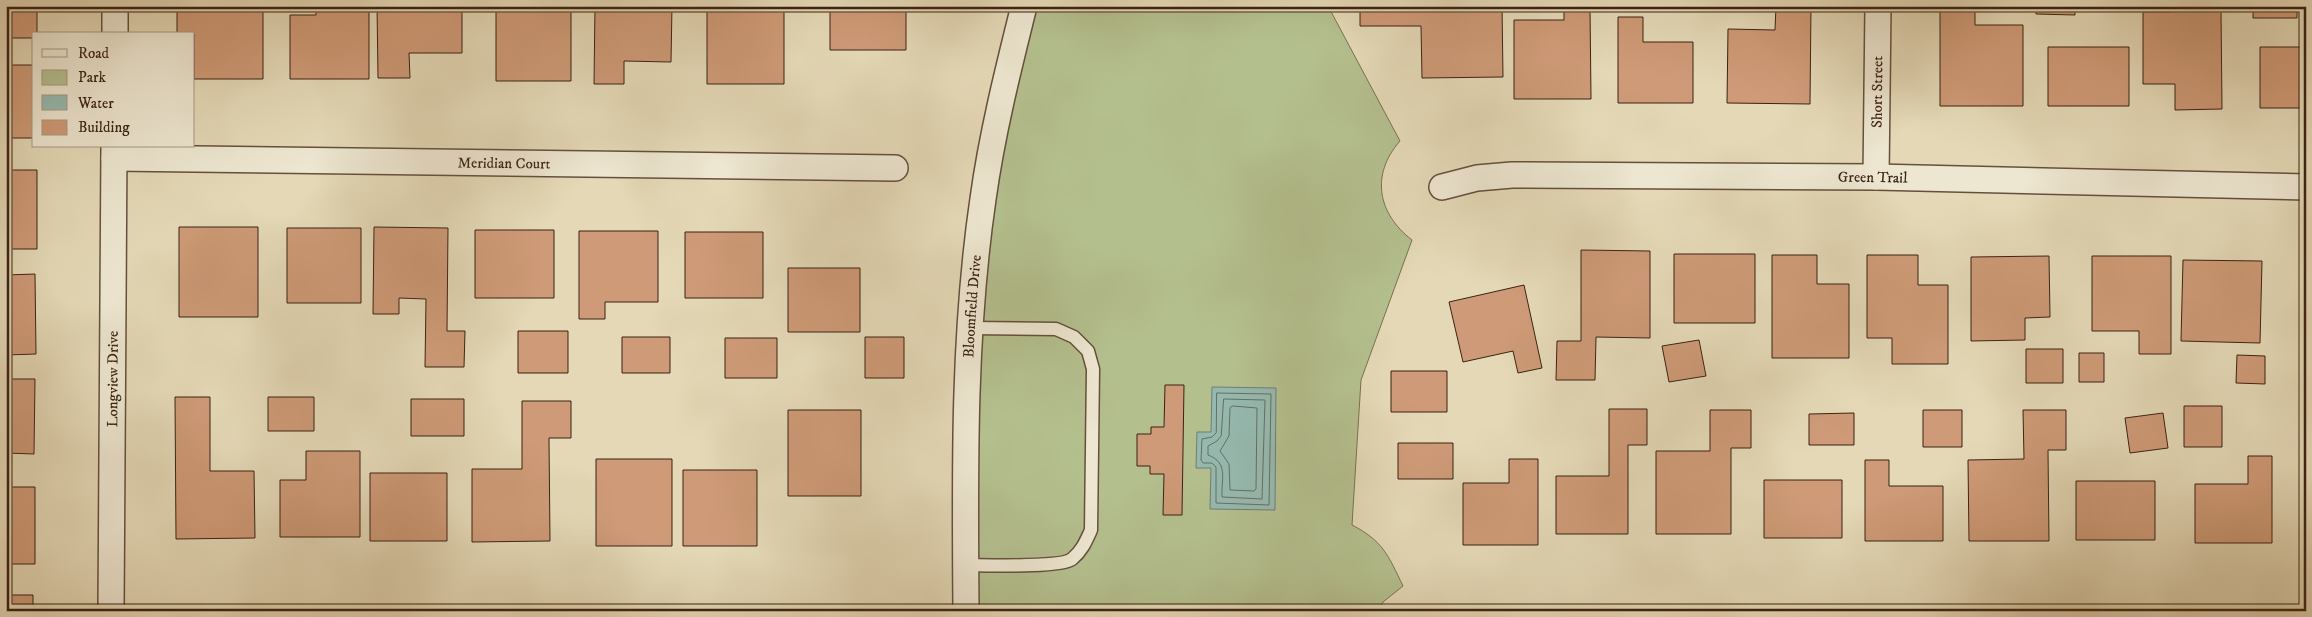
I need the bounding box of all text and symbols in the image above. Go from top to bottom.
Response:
legend [32,32,195,148]
text: Road [78,44,110,63]
street label: Short Street [1867,56,1887,128]
text: Park [78,68,107,87]
text: Water [77,94,114,113]
text: Building [78,118,130,137]
street label: Meridian Court [457,153,551,173]
street label: Green Trail [1838,167,1908,187]
street label: Bloomfield Drive [959,254,985,358]
street label: Longview Drive [103,331,122,427]

